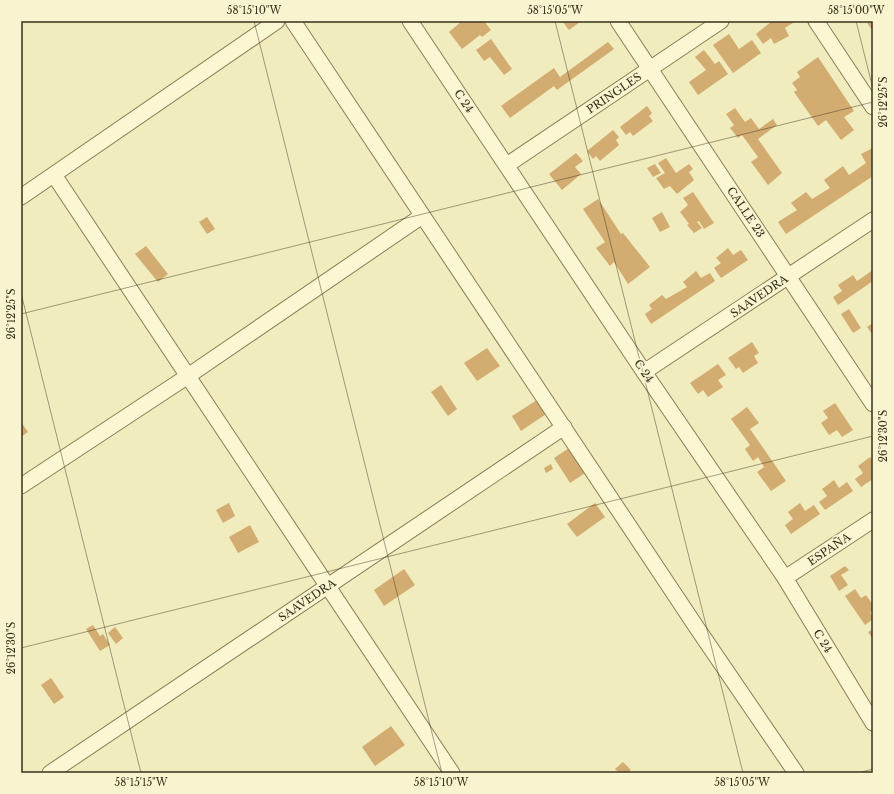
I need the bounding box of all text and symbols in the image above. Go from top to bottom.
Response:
text: 58°15'10"W [227,4,281,17]
text: 58°15'05"W [527,4,583,17]
text: 58°15'00"W [827,4,885,17]
street label: PRINGLES [584,70,644,116]
text: 26°12'25"S [877,77,890,127]
street label: C 24 [451,87,477,115]
street label: CALLE 23 [724,184,768,240]
street label: SAAVEDRA [728,271,791,320]
text: 26°12'25"S [5,289,18,339]
street label: C 24 [631,357,657,385]
text: 26°12'30"S [877,410,890,462]
street label: ESPAÑA [805,529,854,568]
street label: SAAVEDRA [276,575,339,624]
text: 26°12'30"S [5,622,18,674]
street label: C 24 [811,627,835,655]
text: 58°15'15"W [114,776,168,789]
text: 58°15'10"W [414,776,468,789]
text: 58°15'05"W [714,776,770,789]

